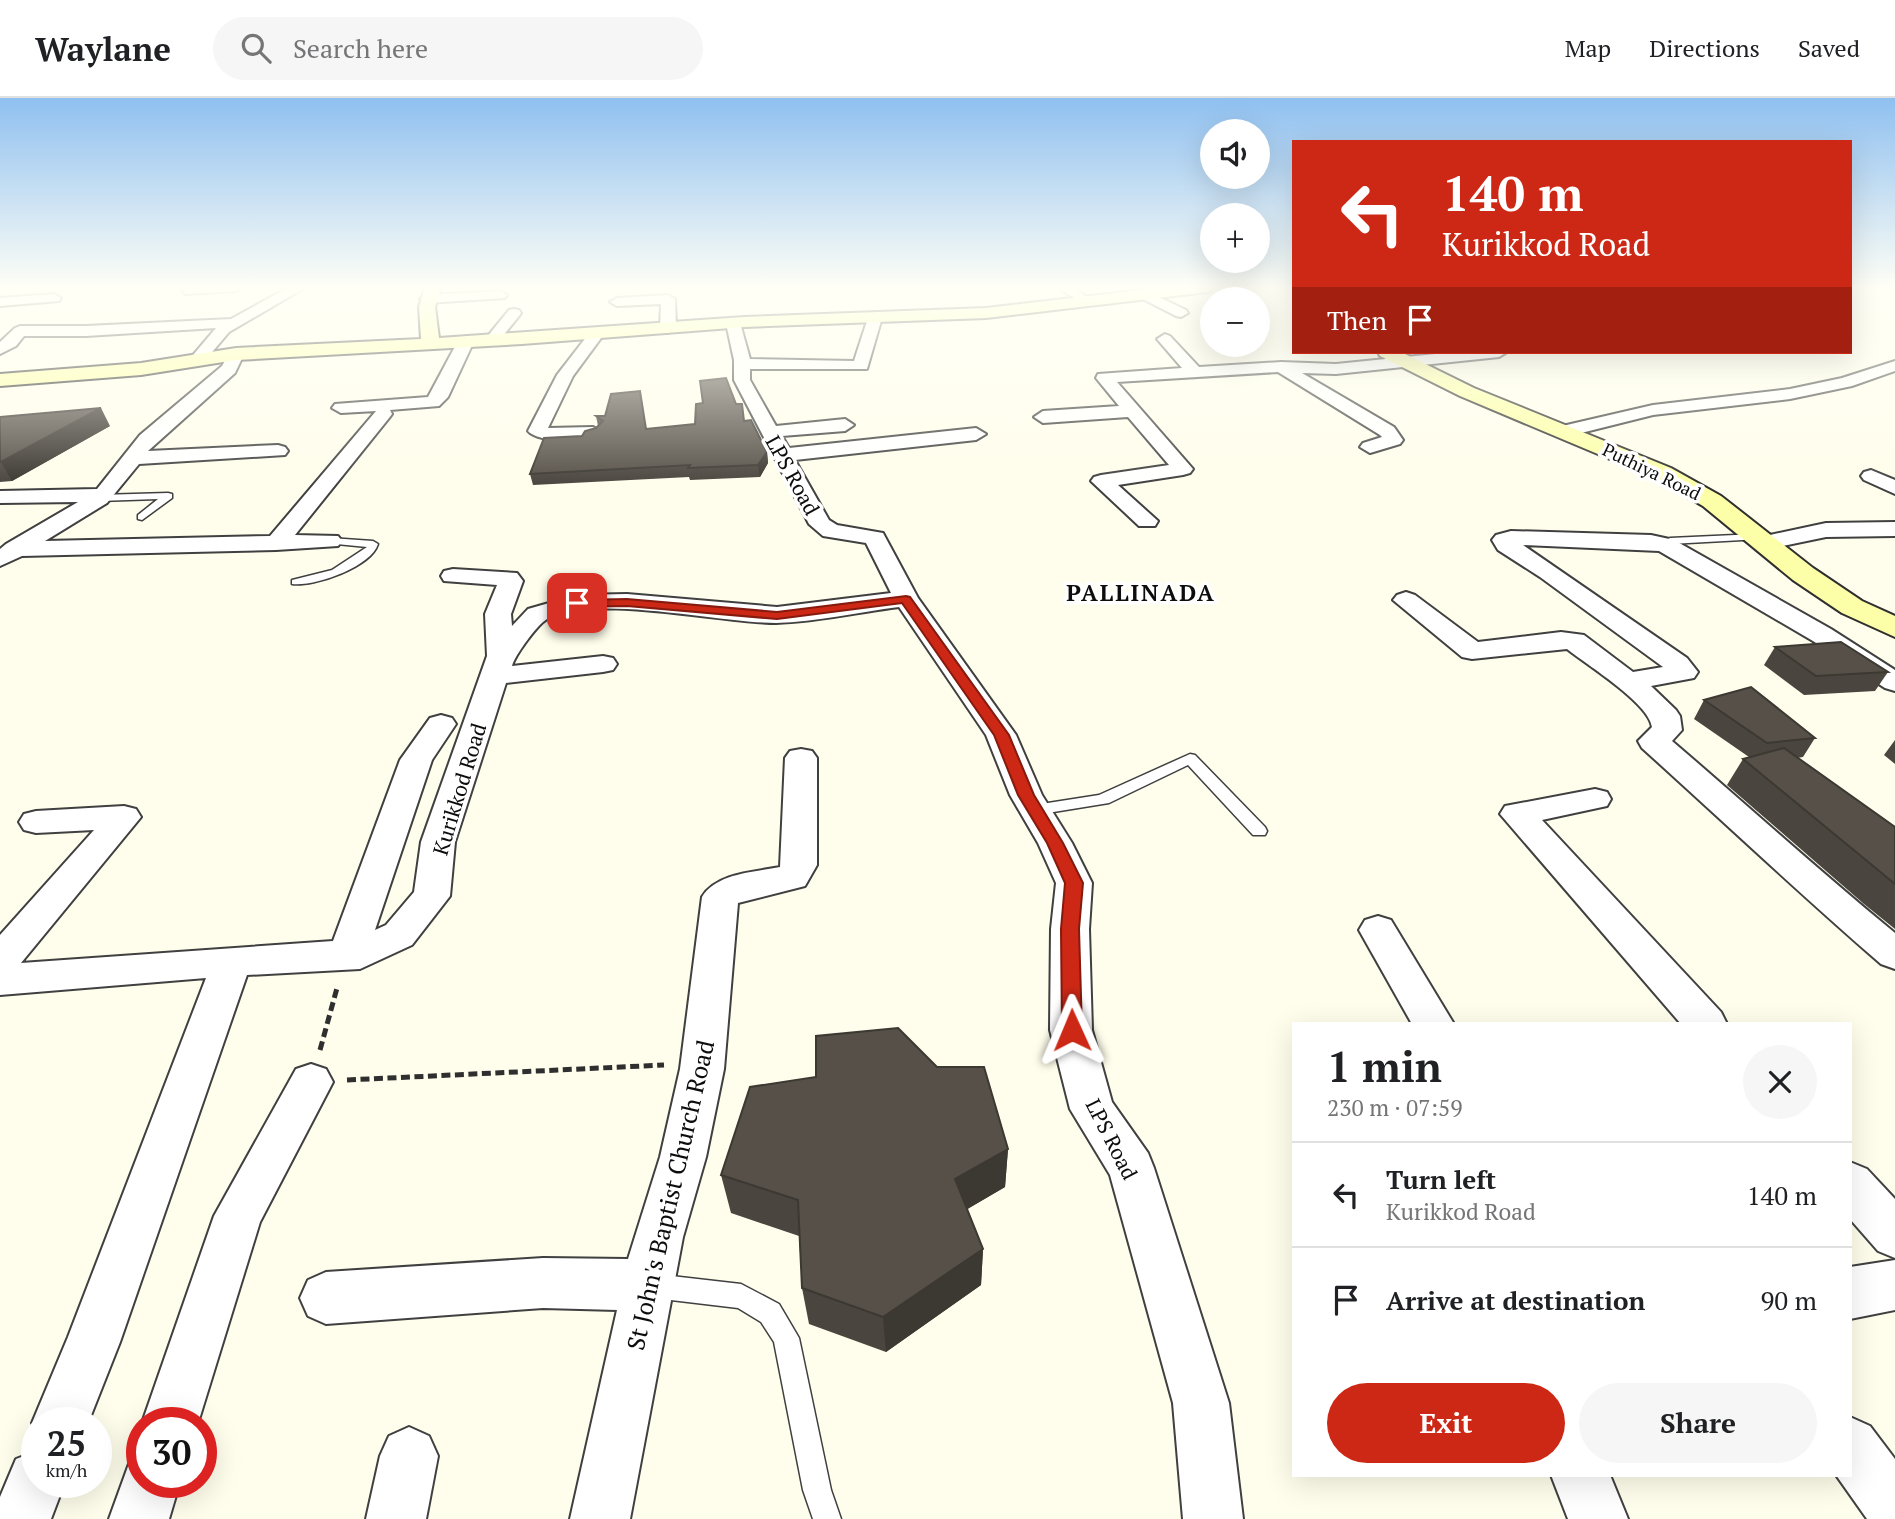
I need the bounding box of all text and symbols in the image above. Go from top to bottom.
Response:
search box [213,17,703,80]
text: Waylane [35,27,171,70]
icon: search [237,29,275,67]
text: Search here [293,31,428,65]
text: Map [1565,32,1611,64]
text: Directions [1649,32,1760,64]
text: Saved [1798,32,1860,64]
map controls [1200,119,1270,357]
button: sound [1200,119,1270,189]
text: 140 m [1442,160,1584,225]
icon: left [1327,168,1418,259]
button: + [1200,203,1270,273]
text: Kurikkod Road [1442,223,1650,265]
button: − [1200,287,1270,357]
icon: arrive [1401,301,1439,339]
text: Then [1327,303,1387,337]
street label: LPS Road [760,430,827,520]
street label: Puthiya Road [1599,437,1705,505]
pin [547,573,607,633]
district label: PALLINADA [1066,577,1216,608]
icon: arrive [558,584,596,622]
street label: Kurikkod Road [426,719,492,858]
position arrow [1035,993,1109,1067]
street label: St John's Baptist Church Road [619,1037,721,1353]
text: 1 min [1327,1038,1442,1094]
button: close [1743,1045,1817,1119]
text: 230 m · 07:59 [1327,1092,1462,1123]
street label: LPS Road [1080,1094,1144,1185]
text: Turn left [1386,1162,1496,1196]
icon: left [1327,1176,1365,1214]
text: 140 m [1747,1178,1817,1212]
text: Kurikkod Road [1386,1196,1536,1227]
icon: arrive [1327,1281,1365,1319]
text: Arrive at destination [1386,1283,1645,1317]
text: 90 m [1761,1283,1817,1317]
button: Exit [1327,1383,1565,1463]
button: Share [1579,1383,1817,1463]
speed limit sign: 30 [126,1407,217,1498]
text: 25 [47,1420,86,1466]
text: km/h [46,1458,87,1482]

